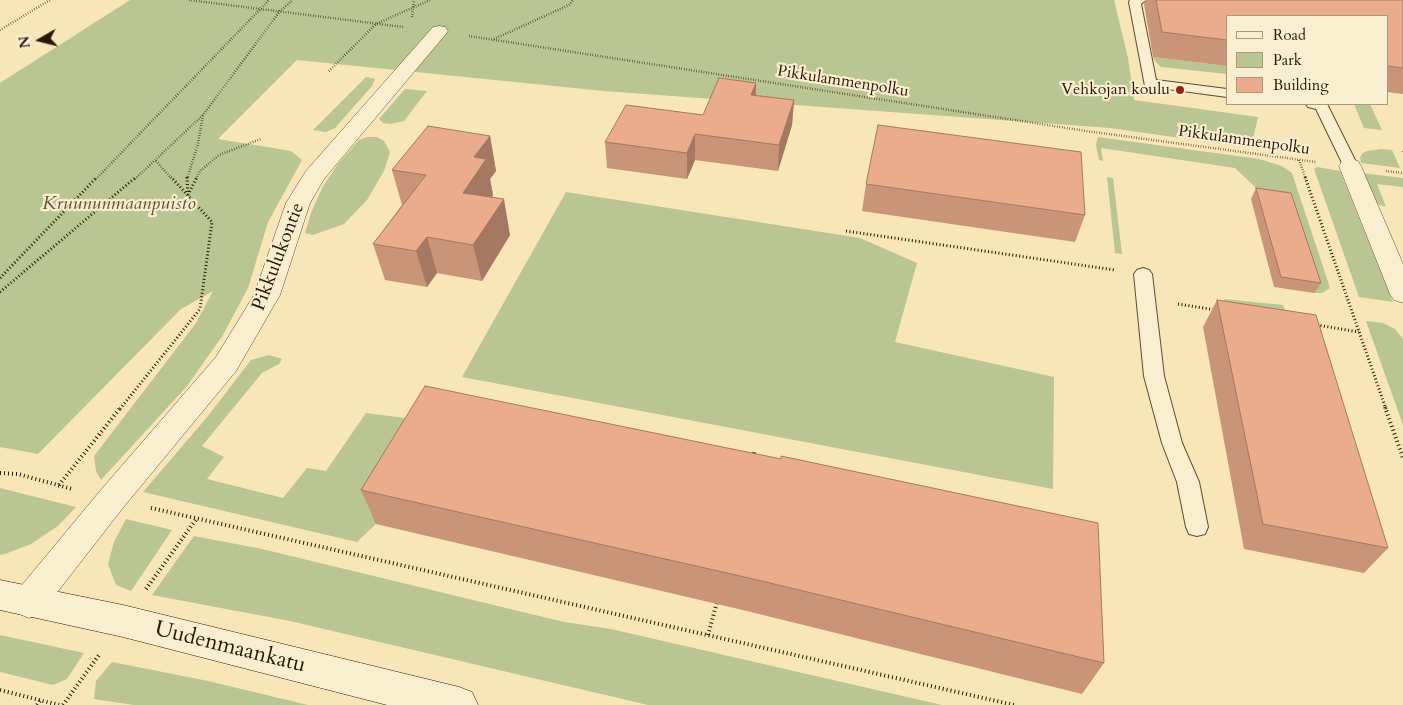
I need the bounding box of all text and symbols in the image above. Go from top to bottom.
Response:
north arrow [15,15,65,65]
legend [1226,15,1388,105]
text: Road [1273,25,1306,45]
text: N [14,35,35,49]
text: Park [1273,50,1302,70]
street label: Pikkulammenpolku [776,62,910,102]
text: Building [1273,75,1329,95]
place label: Vehkojan koulu [1061,80,1170,100]
marker: Vehkojan koulu [1174,84,1186,96]
street label: Pikkulammenpolku [1177,122,1311,160]
park label: Kruununmaanpuisto [42,194,196,216]
street label: Pikkulukontie [248,200,310,314]
street label: Uudenmaankatu [152,616,308,680]

